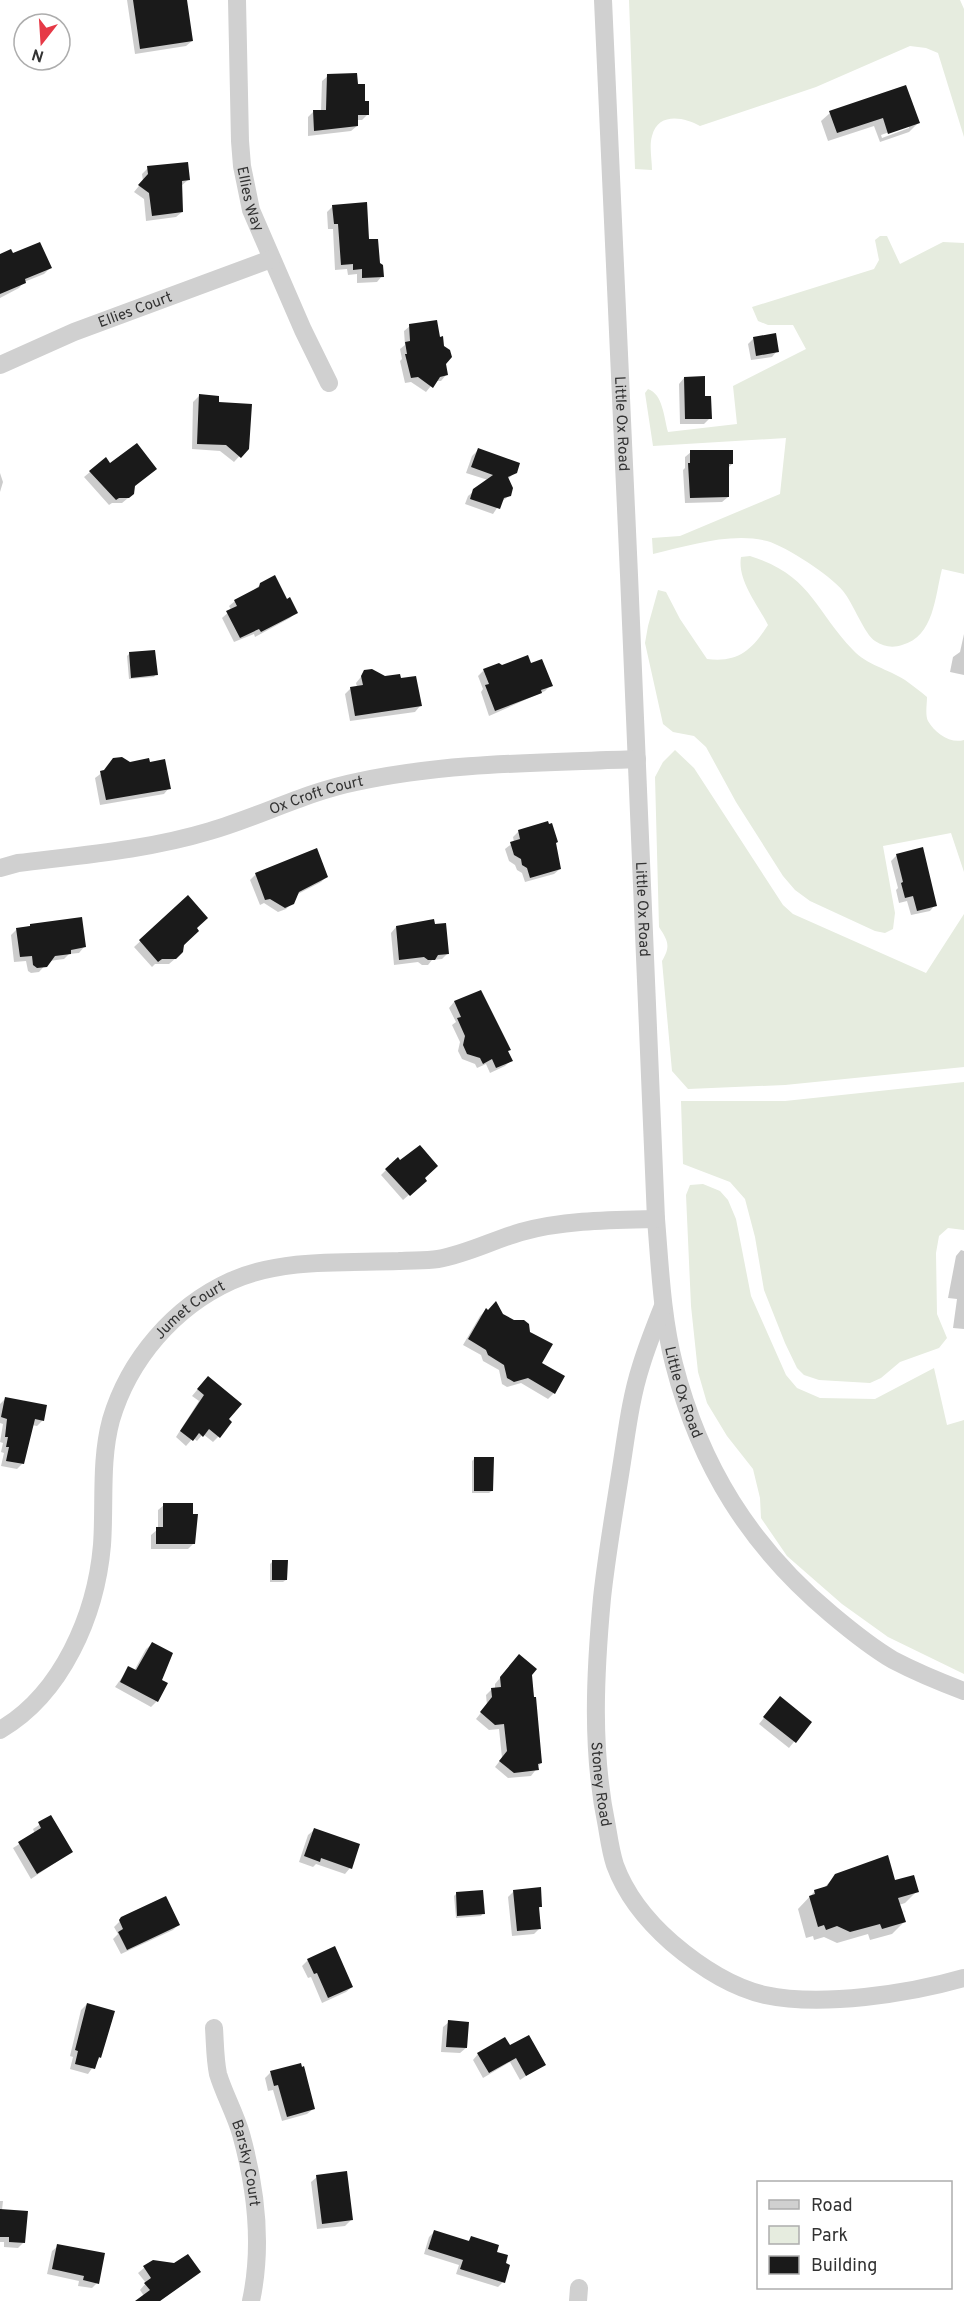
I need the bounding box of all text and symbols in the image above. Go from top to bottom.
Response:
north arrow [12,12,72,72]
text: N [30,43,47,66]
street label: Ellies Way [231,165,267,235]
street label: Ellies Court [96,288,175,333]
street label: Little Ox Road [609,376,632,472]
street label: Ox Croft Court [267,773,365,820]
street label: Little Ox Road [630,861,653,957]
street label: Jumet Court [151,1277,229,1344]
street label: Little Ox Road [659,1345,706,1441]
street label: Stoney Road [586,1741,615,1829]
street label: Barsky Court [226,2117,263,2208]
legend [757,2181,952,2289]
text: Road [811,2195,853,2218]
text: Park [811,2225,848,2248]
text: Building [811,2255,877,2278]

